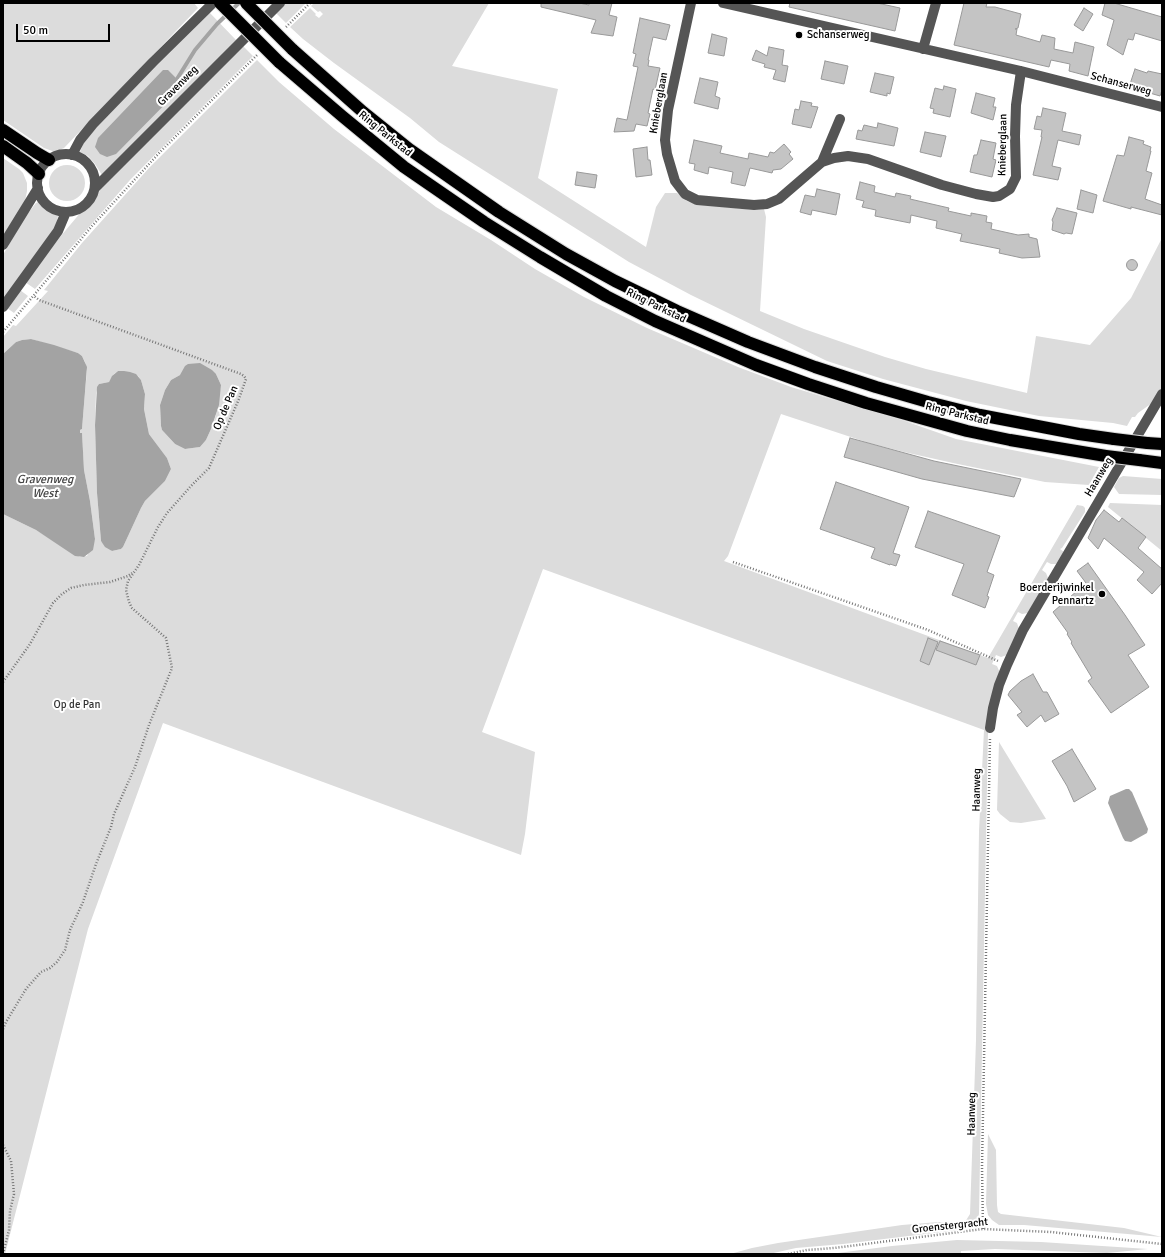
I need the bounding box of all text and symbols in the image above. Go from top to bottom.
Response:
scale bar [18,16,112,42]
text: 50 m [23,23,48,38]
place label: Schanserweg [807,28,870,42]
marker: Schanserweg [794,30,804,40]
street label: Gravenweg [155,63,201,109]
street label: Schanserweg [1089,70,1153,98]
street label: Knieberglaan [647,71,671,135]
street label: Ring Parkstad [356,108,414,160]
street label: Knieberglaan [996,114,1010,176]
street label: Ring Parkstad [624,286,688,326]
street label: Op de Pan [211,384,241,432]
street label: Ring Parkstad [924,400,990,428]
street label: Haanweg [1082,455,1116,499]
water label: Gravenweg West [17,473,73,501]
place label: Boerderijwinkel Pennartz [1020,581,1094,607]
marker: Boerderijwinkel Pennartz [1097,589,1107,599]
park label: Op de Pan [54,698,100,712]
street label: Haanweg [970,768,984,812]
street label: Haanweg [965,1092,979,1136]
street label: Groenstergracht [911,1215,989,1237]

